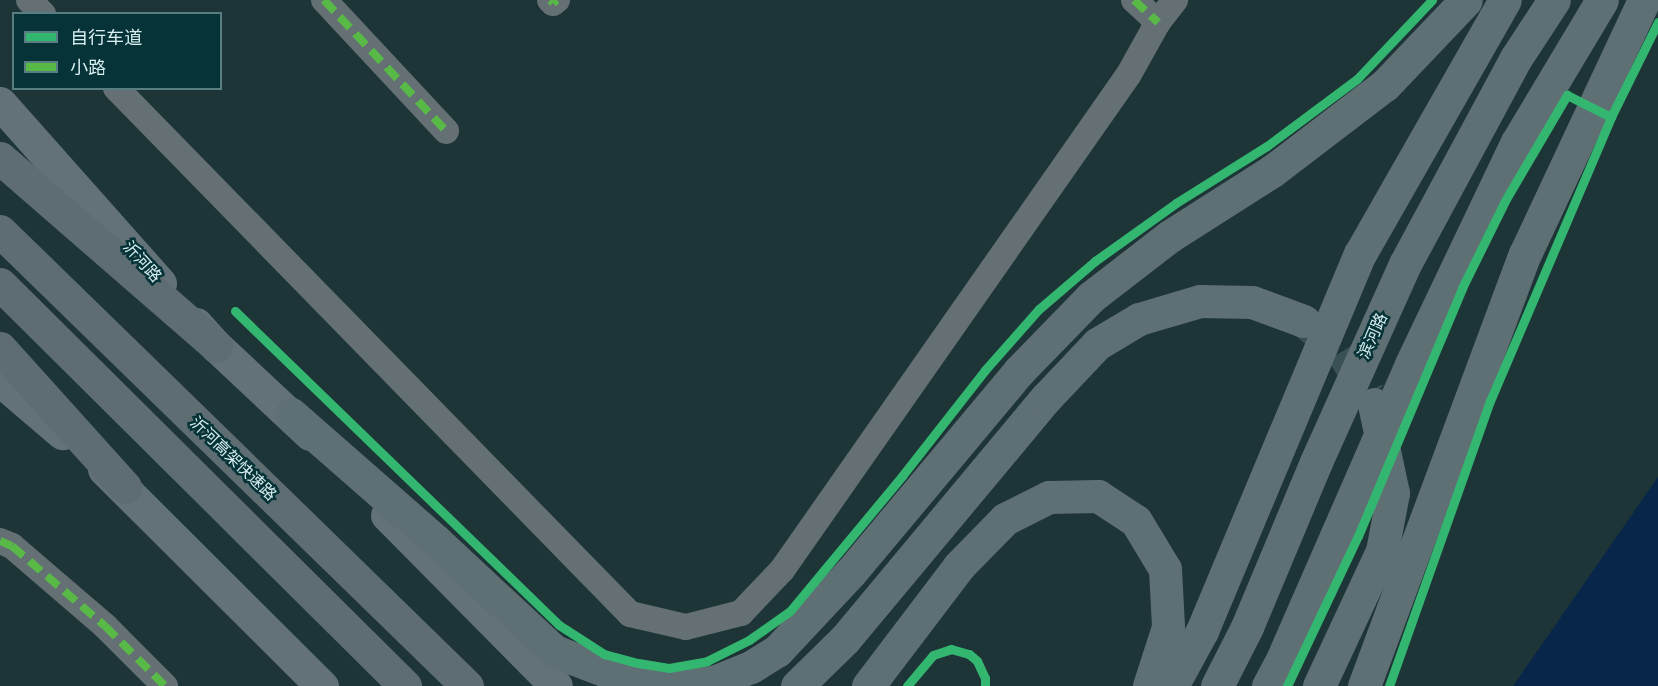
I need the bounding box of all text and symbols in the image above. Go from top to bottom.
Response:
legend [12,12,222,90]
text: 自行车道 [70,26,142,51]
text: 小路 [70,56,106,81]
street label: 沂河路 [119,238,165,286]
street label: 滨河路 [1354,310,1392,362]
street label: 沂河高架快速路 [186,413,280,505]

